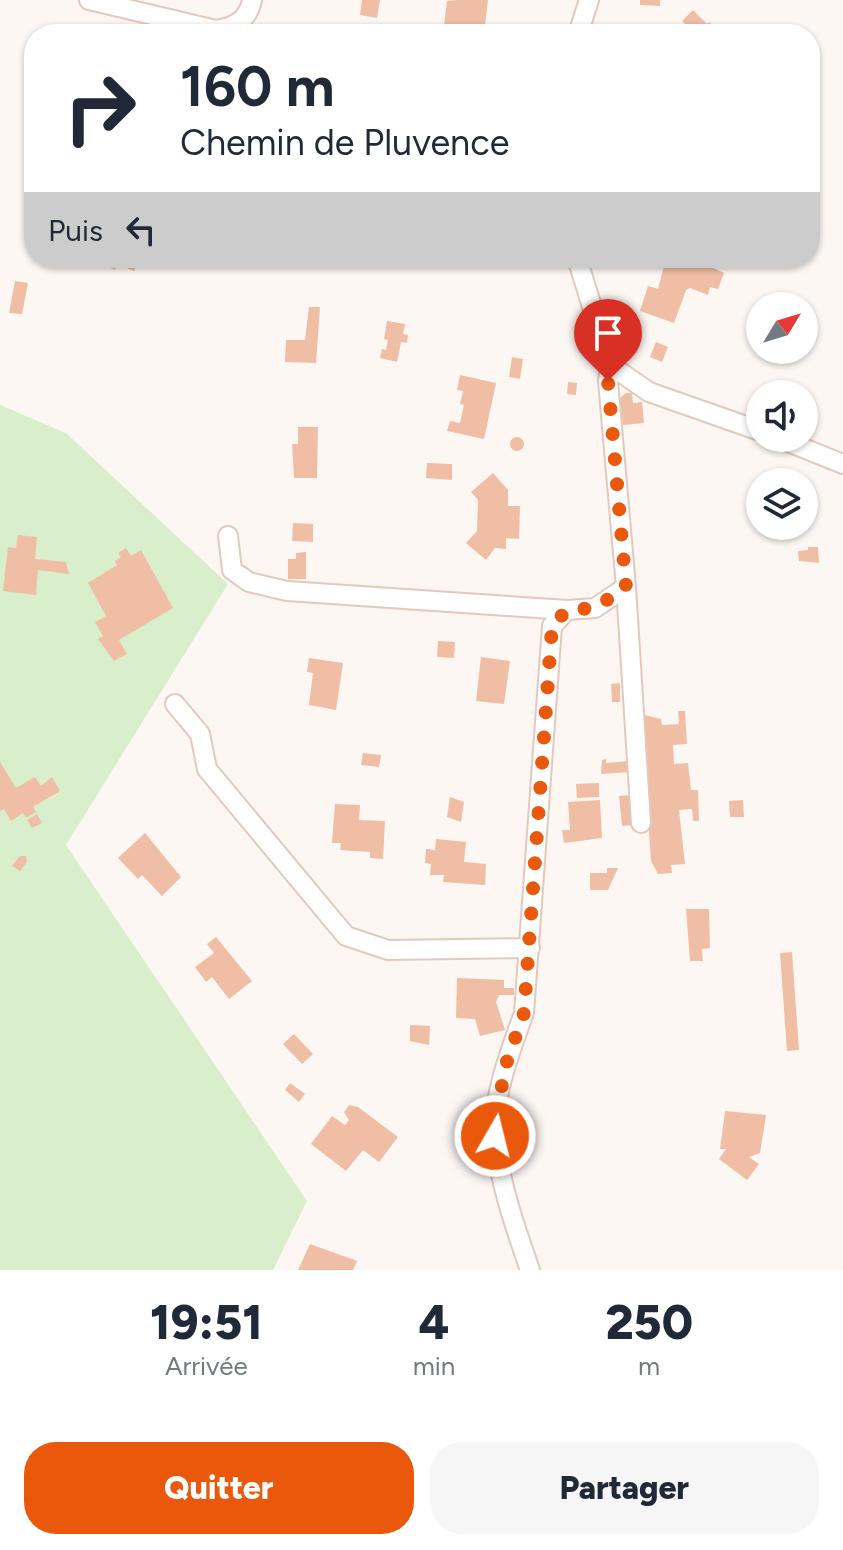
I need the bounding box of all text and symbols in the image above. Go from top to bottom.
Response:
text: 160 m [180,53,335,120]
icon: right [48,56,152,160]
text: Chemin de Pluvence [180,121,509,164]
icon: left [119,208,163,252]
text: Puis [48,212,103,249]
north arrow [746,292,818,364]
map controls [746,292,818,540]
pin [574,299,642,381]
icon: arrive [586,311,630,355]
button: sound [746,380,818,452]
button: layers [746,468,818,540]
position arrow [453,1094,537,1178]
text: 19:51 [150,1293,263,1351]
text: 4 [419,1293,449,1351]
text: 250 [605,1293,693,1351]
text: Arrivée [165,1350,248,1382]
text: min [413,1350,455,1382]
text: m [638,1350,660,1382]
button: Quitter [24,1442,414,1534]
button: Partager [430,1442,819,1534]

